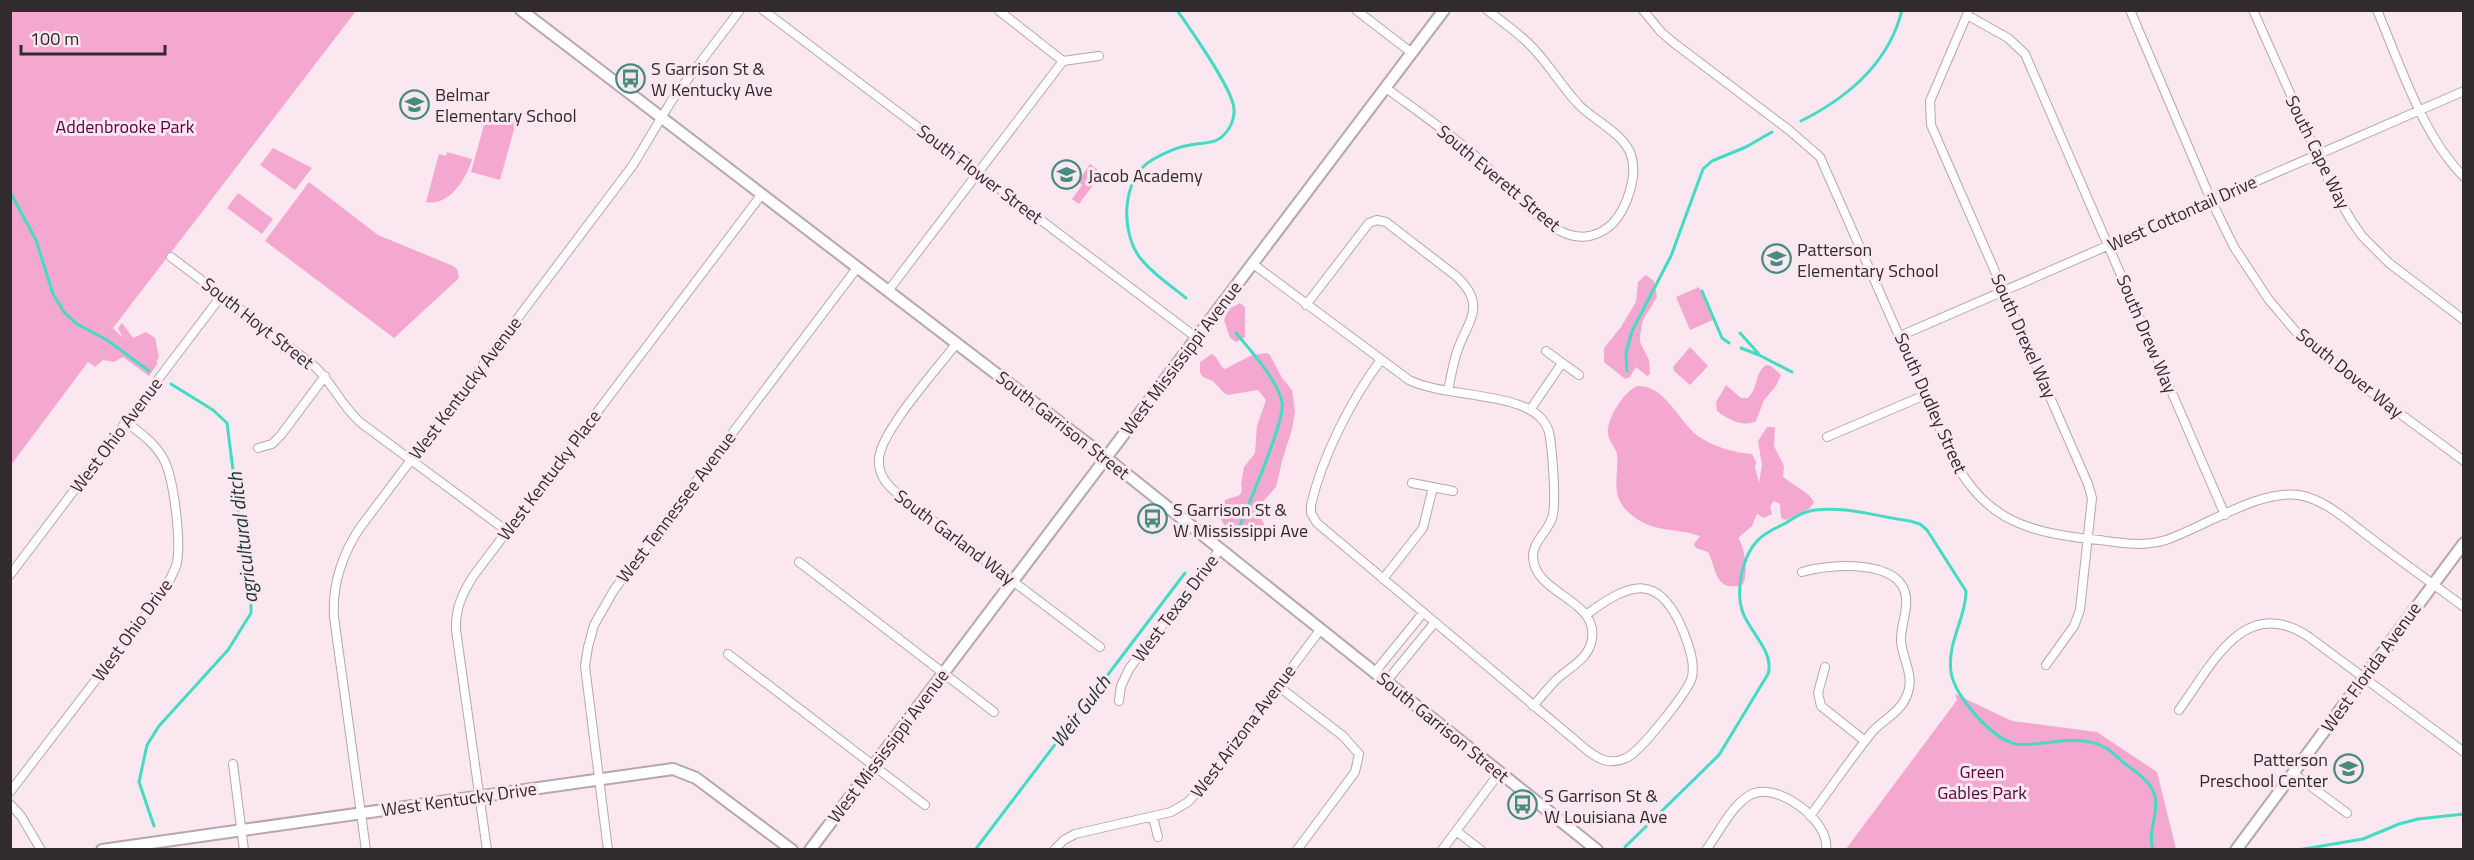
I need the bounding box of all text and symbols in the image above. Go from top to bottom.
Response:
scale bar [21,18,165,56]
text: 100 m [30,25,79,52]
place label: S Garrison St & W Kentucky Ave [651,55,773,103]
bus stop icon: S Garrison St & W Kentucky Ave [614,62,646,94]
place label: Belmar Elementary School [435,81,577,129]
school or university icon: Belmar Elementary School [398,88,430,120]
street label: South Cape Way [2279,91,2357,214]
park label: Addenbrooke Park [56,113,195,140]
street label: South Flower Street [912,118,1049,231]
street label: South Everett Street [1431,118,1567,238]
school or university icon: Jacob Academy [1051,159,1083,191]
place label: Jacob Academy [1088,162,1203,189]
street label: West Cottontail Drive [2103,168,2261,258]
place label: Patterson Elementary School [1797,236,1939,284]
school or university icon: Patterson Elementary School [1760,243,1792,275]
street label: South Drexel Way [1984,269,2064,403]
street label: South Hoyt Street [196,271,320,376]
street label: South Drew Way [2110,271,2184,398]
street label: West Mississippi Avenue [1114,275,1248,441]
street label: West Kentucky Avenue [402,311,528,465]
street label: South Dover Way [2291,321,2410,425]
street label: South Dudley Street [1888,328,1974,478]
street label: South Garrison Street [990,364,1136,486]
street label: West Ohio Avenue [64,372,168,498]
street label: West Kentucky Place [491,404,607,546]
street label: West Tennessee Avenue [610,425,742,589]
water label: agricultural ditch [218,470,265,605]
street label: South Garland Way [889,483,1021,592]
place label: S Garrison St & W Mississippi Ave [1173,496,1308,544]
bus stop icon: S Garrison St & W Mississippi Ave [1136,503,1168,535]
street label: West Texas Drive [1125,548,1225,668]
street label: West Ohio Drive [85,573,179,687]
street label: West Florida Avenue [2314,596,2428,738]
street label: West Arizona Avenue [1184,659,1302,803]
street label: West Mississippi Avenue [821,663,955,829]
street label: South Garrison Street [1371,665,1515,789]
water label: Weir Gulch [1042,667,1118,754]
place label: Patterson Preschool Center [2199,746,2328,794]
school or university icon: Patterson Preschool Center [2333,753,2365,785]
park label: Green Gables Park [1937,758,2027,806]
street label: West Kentucky Drive [380,775,538,823]
place label: S Garrison St & W Louisiana Ave [1544,782,1667,830]
bus stop icon: S Garrison St & W Louisiana Ave [1507,789,1539,821]

